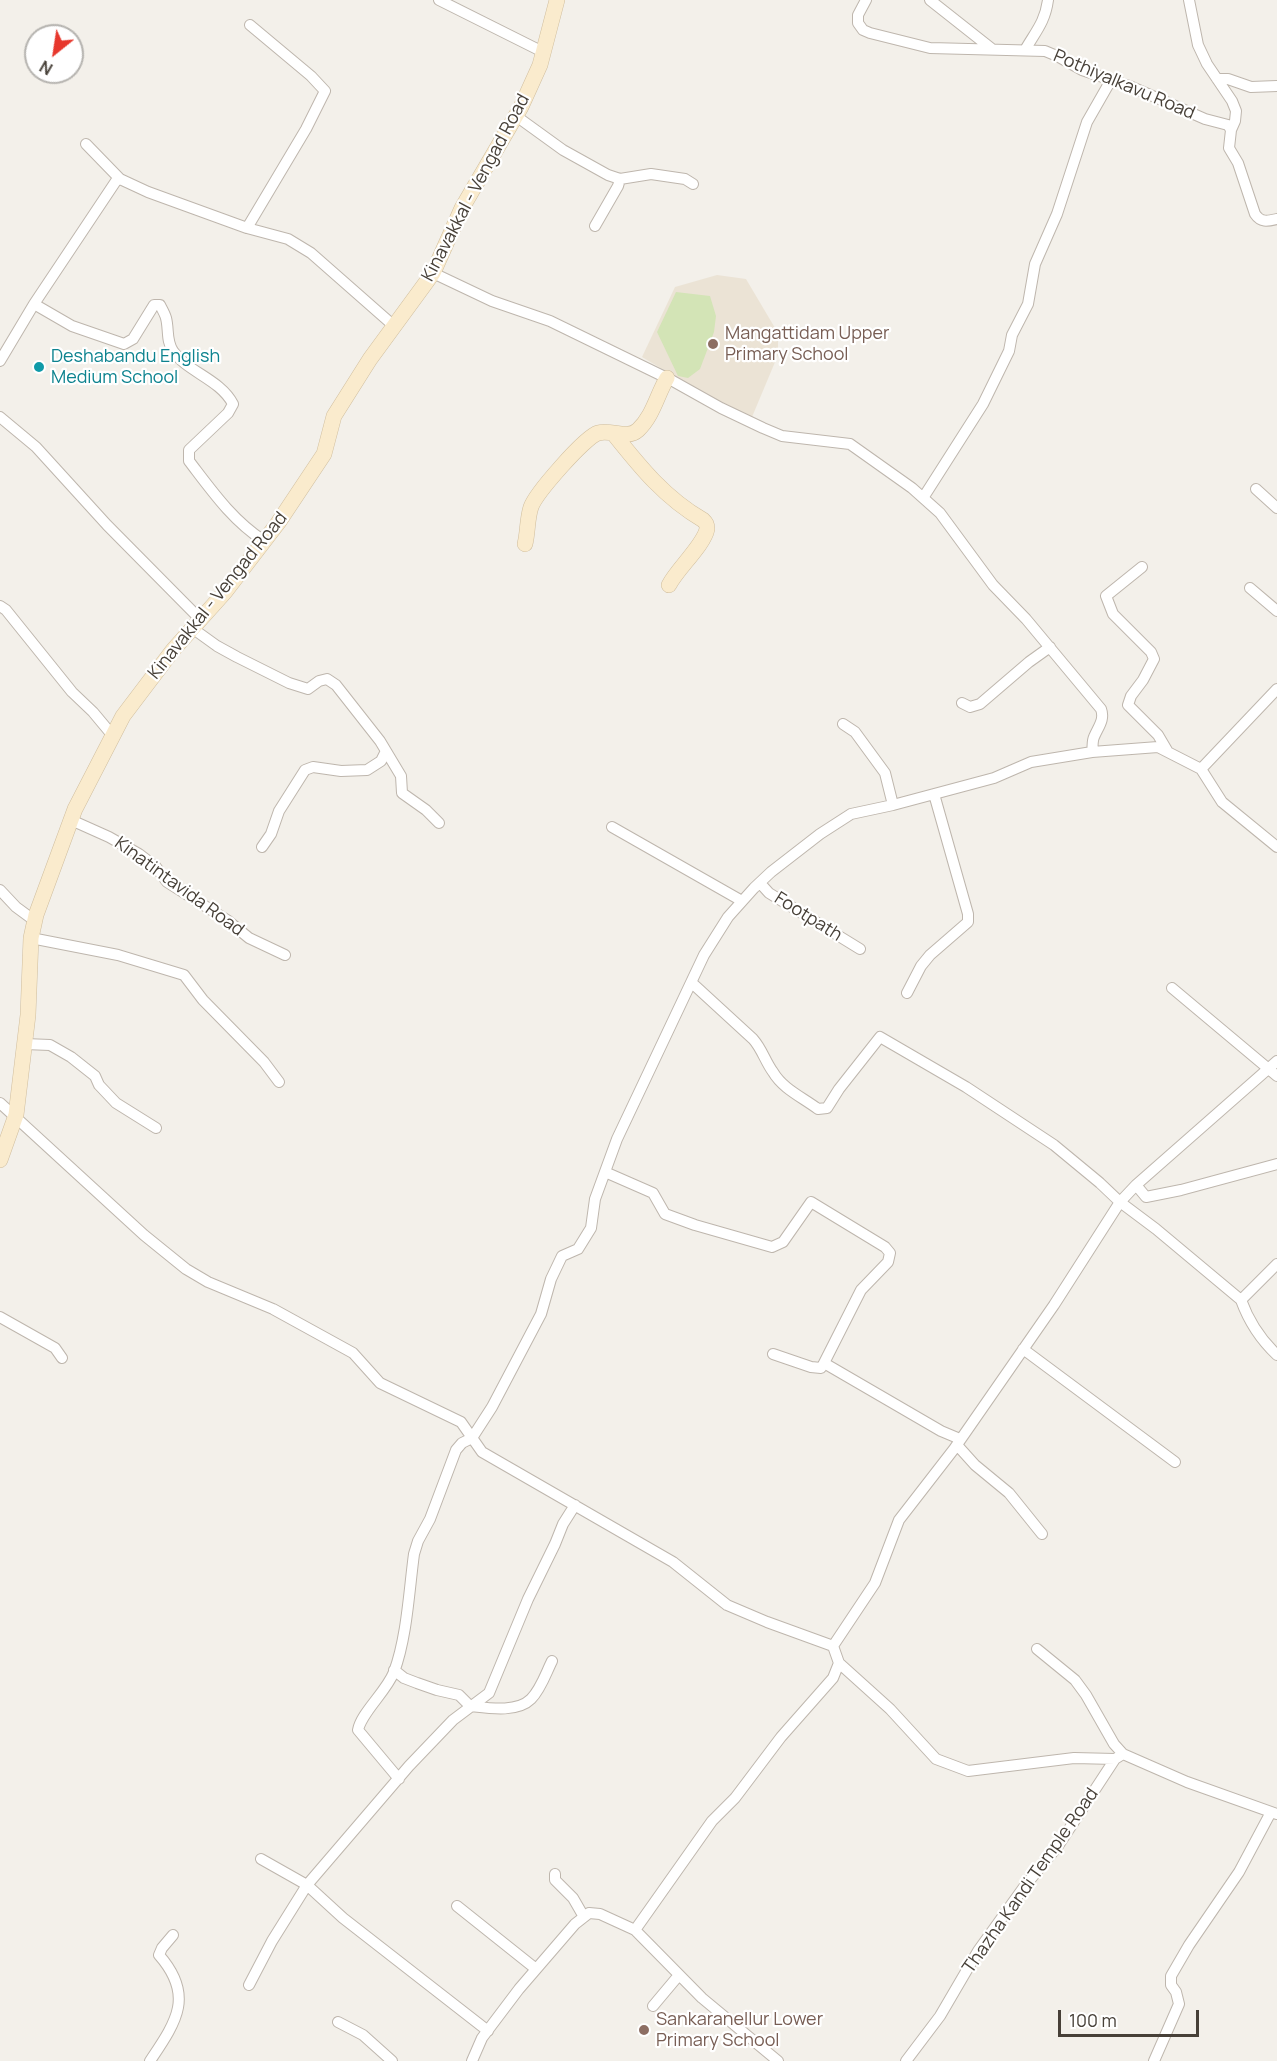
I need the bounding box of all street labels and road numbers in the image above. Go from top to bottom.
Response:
street label: Pothiyalkavu Road [1050,45,1198,125]
street label: Kinavakkal - Vengad Road [417,91,535,285]
street label: Kinavakkal - Vengad Road [144,508,292,684]
street label: Kinatintavida Road [110,833,248,941]
street label: Footpath [770,888,846,946]
street label: Thazha Kandi Temple Road [959,1784,1103,1978]

